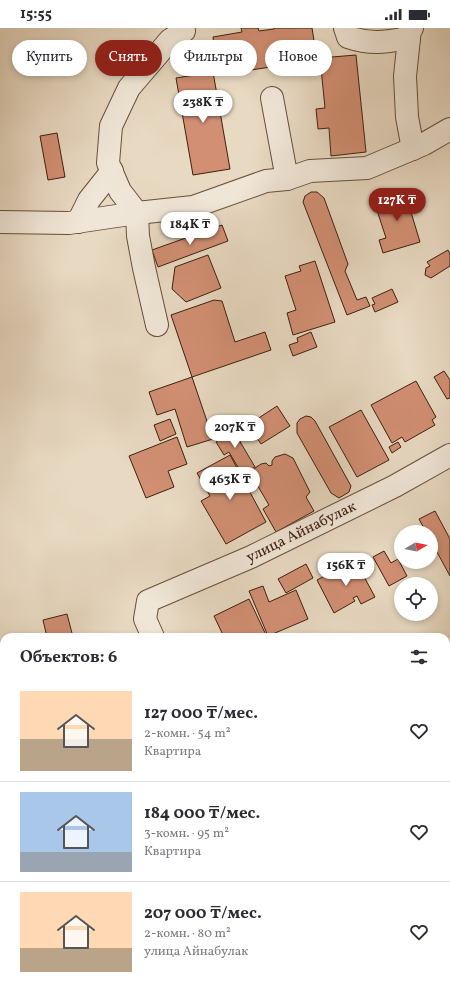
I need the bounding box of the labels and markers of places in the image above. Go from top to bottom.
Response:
pin: 238K ₸ [170,90,236,124]
pin: 127K ₸ [364,188,430,222]
pin: 184K ₸ [157,212,223,246]
pin: 207K ₸ [202,415,268,449]
pin: 463K ₸ [197,467,263,501]
pin: 156K ₸ [313,553,379,587]

